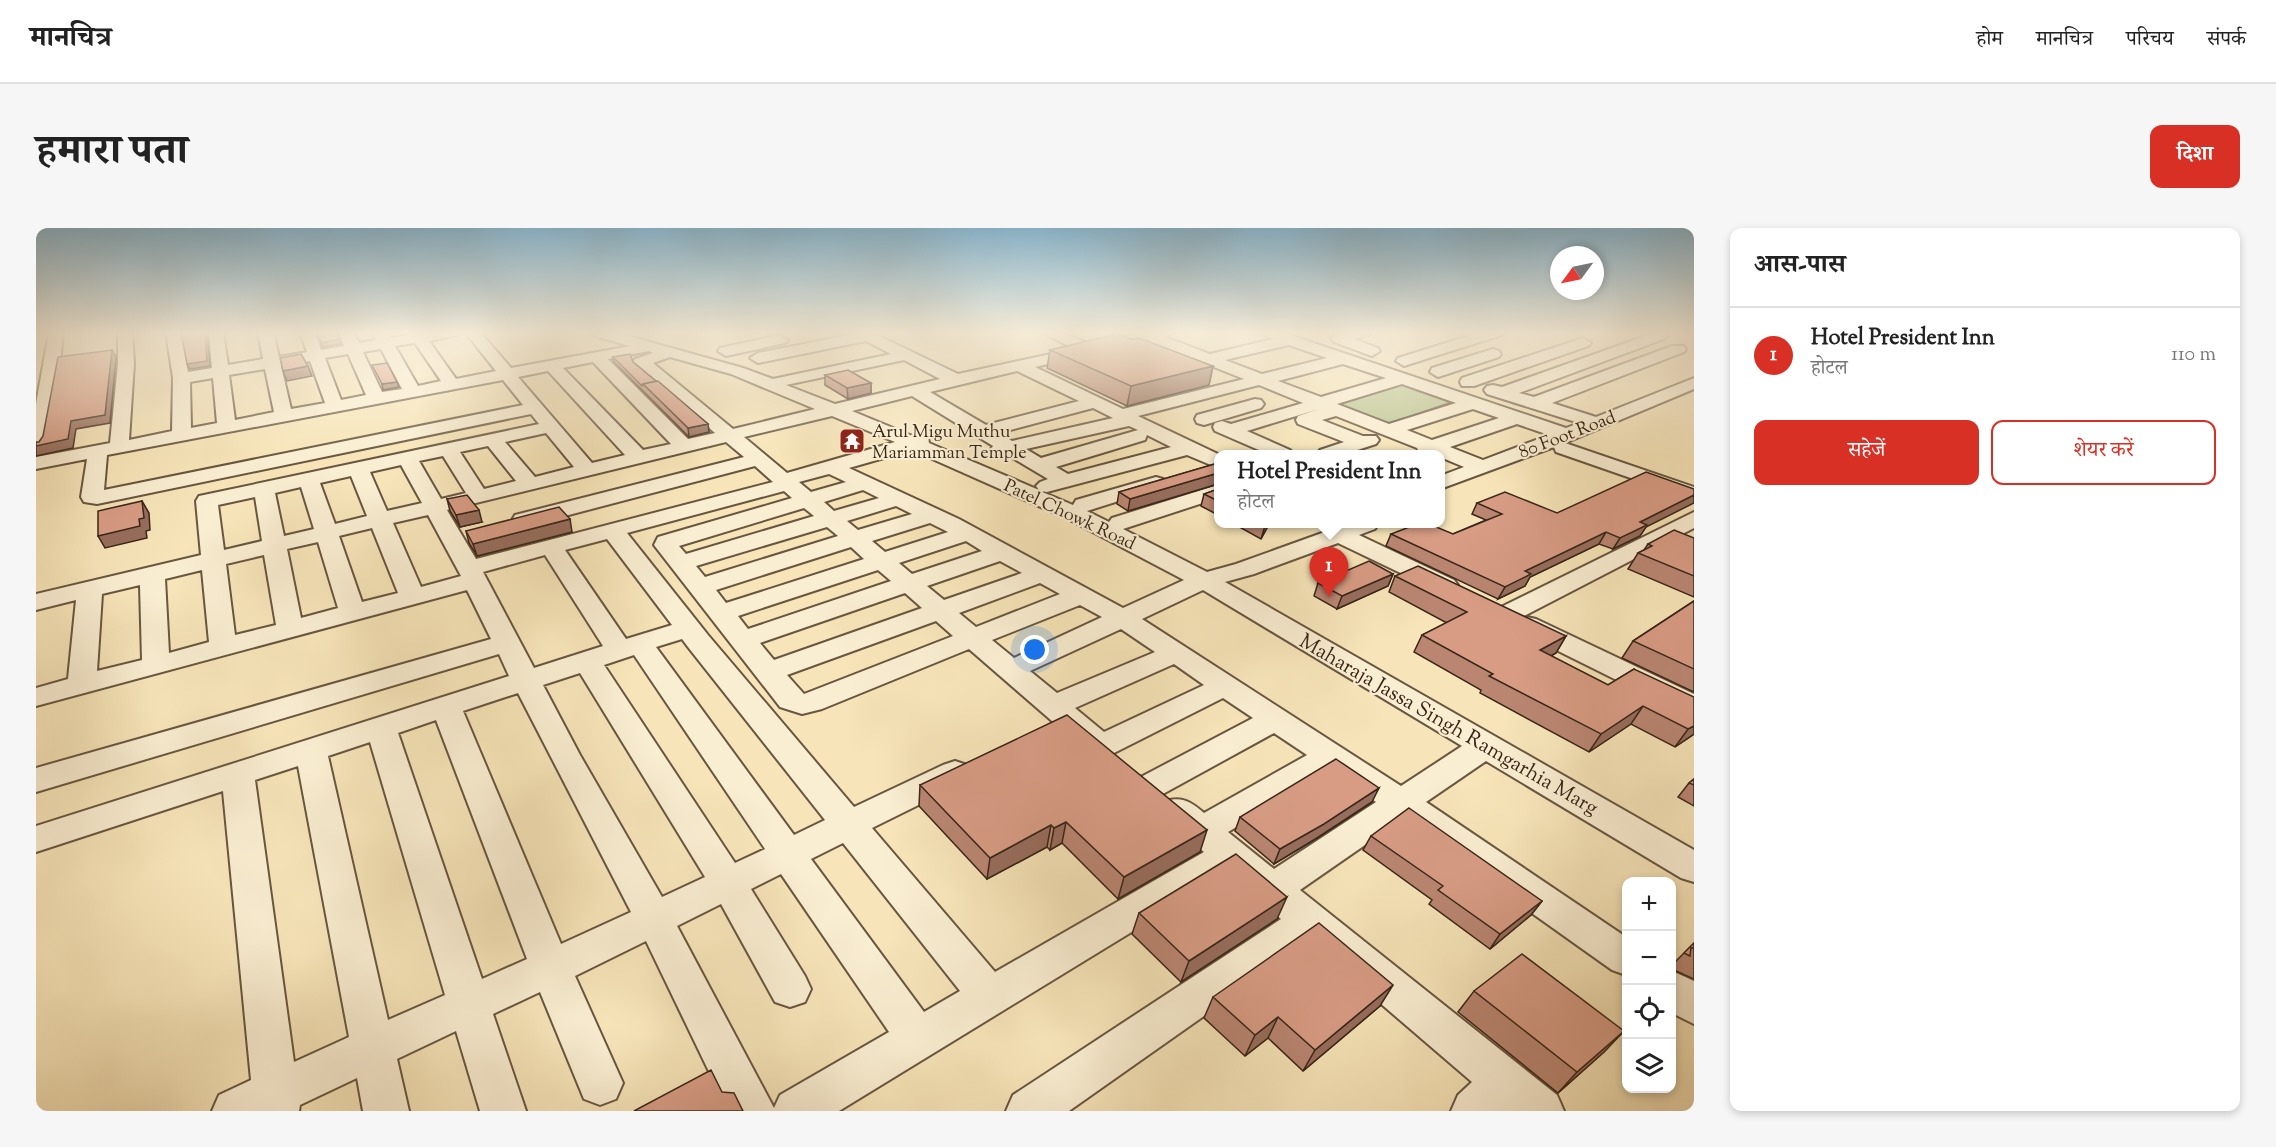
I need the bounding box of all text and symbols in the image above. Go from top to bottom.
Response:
text: मानचित्र [30,19,112,59]
text: होम [1976,25,2003,55]
text: मानचित्र [2036,25,2093,55]
text: परिचय [2126,25,2174,55]
text: संपर्क [2207,25,2246,55]
text: हमारा पता [36,123,188,183]
button: दिशा [2150,125,2240,188]
north arrow [1550,246,1604,300]
text: आस-पास [1754,247,1846,284]
text: Hotel President Inn [1811,323,1995,355]
text: 1 [1770,341,1777,370]
text: 110 m [2171,341,2216,370]
text: होटल [1811,355,1848,384]
street label: 80 Foot Road [1515,405,1620,466]
place label: Arul Migu Muthu Mariamman Temple [872,420,1027,467]
button: सहेजें [1754,420,1979,485]
button: शेयर करें [1991,420,2216,485]
temple icon: Arul Migu Muthu Mariamman Temple [837,426,867,456]
popup [1214,450,1445,528]
text: Hotel President Inn [1238,457,1421,489]
street label: Patel Chowk Road [999,474,1139,558]
text: होटल [1238,489,1274,518]
pin: 1 [1310,548,1348,597]
street label: Maharaja Jassa Singh Ramgarhia Marg [1293,628,1603,824]
your location [1020,635,1049,664]
map controls [1622,877,1676,1093]
button: + [1622,877,1676,931]
button: − [1622,931,1676,985]
button: locate [1622,985,1676,1039]
button: layers [1622,1039,1676,1093]

